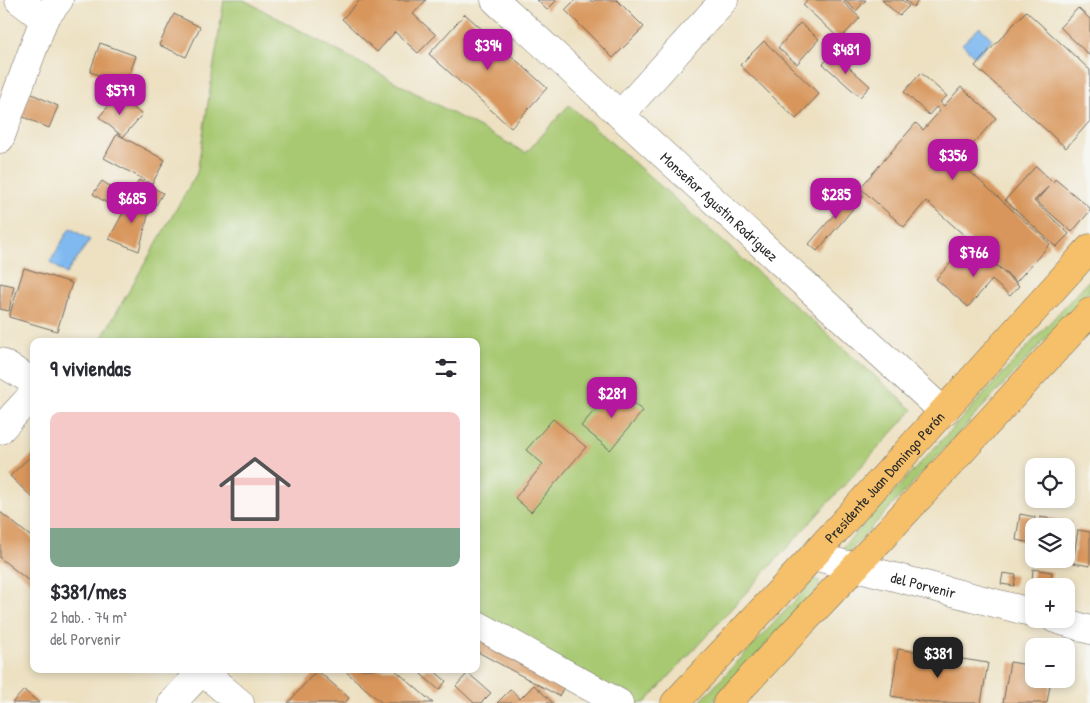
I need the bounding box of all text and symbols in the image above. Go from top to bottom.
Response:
pin: $394 [458,28,518,71]
pin: $481 [816,32,876,75]
text: $394 [474,34,502,56]
text: $481 [833,38,859,60]
pin: $579 [90,74,150,116]
text: $579 [106,79,134,101]
pin: $356 [923,138,983,181]
text: $356 [939,144,967,166]
street label: Monseñor Agustin Rodriguez [656,147,784,266]
pin: $285 [806,178,866,220]
pin: $685 [102,182,162,224]
text: $285 [821,183,851,205]
text: $685 [118,187,146,209]
pin: $766 [944,236,1004,278]
text: $766 [960,241,988,263]
text: 9 viviendas [50,354,131,383]
icon: filters [432,354,460,382]
pin: $281 [582,376,642,419]
text: $281 [598,382,626,404]
street label: Presidente Juan Domingo Perón [819,406,949,547]
icon: home [210,444,300,534]
map controls [1025,458,1075,688]
button: locate [1025,458,1075,508]
button: layers [1025,518,1075,568]
street label: del Porvenir [889,566,958,603]
text: $381/mes [50,577,126,606]
button: + [1025,578,1075,628]
text: 2 hab. · 74 m² [50,606,127,628]
text: del Porvenir [50,628,121,650]
pin: $381 [908,636,968,679]
button: − [1025,638,1075,688]
text: $381 [924,642,952,664]

